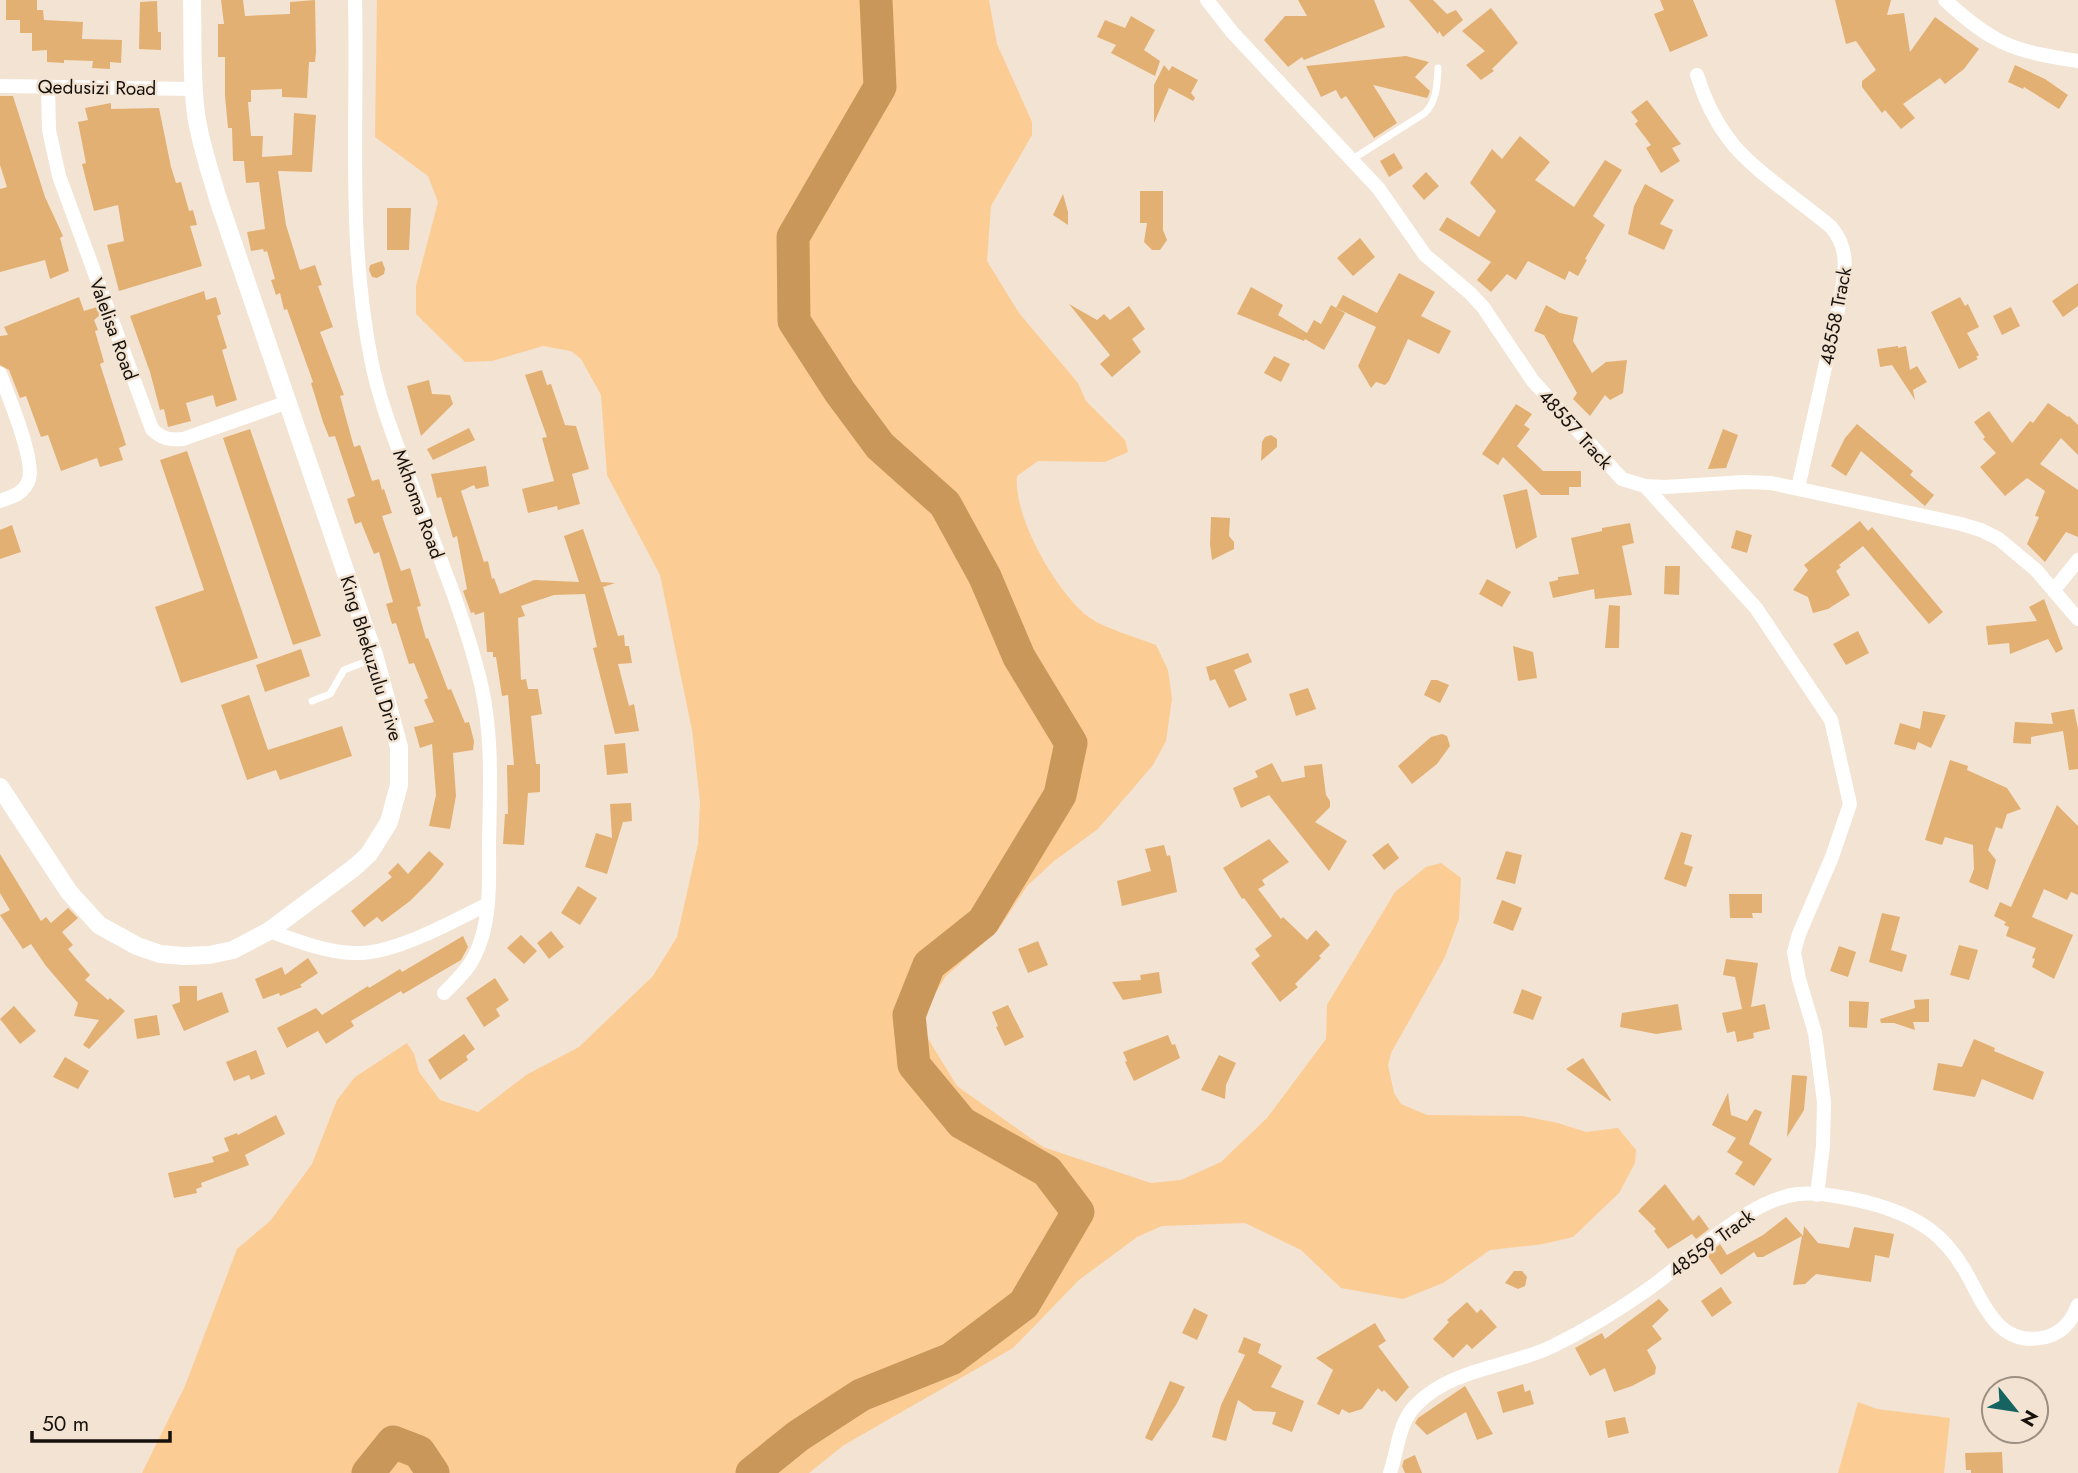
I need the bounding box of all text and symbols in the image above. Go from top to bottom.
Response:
street label: Qedusizi Road [37,73,156,102]
street label: 48558 Track [1813,264,1858,367]
street label: Valelisa Road [83,274,144,384]
street label: 48557 Track [1532,384,1619,476]
street label: Mkhoma Road [386,446,451,563]
street label: King Bhekuzulu Drive [334,572,410,744]
street label: 48559 Track [1663,1203,1760,1284]
north arrow [1980,1375,2050,1445]
scale bar [32,1400,170,1444]
text: N [2014,1405,2045,1432]
text: 50 m [42,1409,89,1439]

